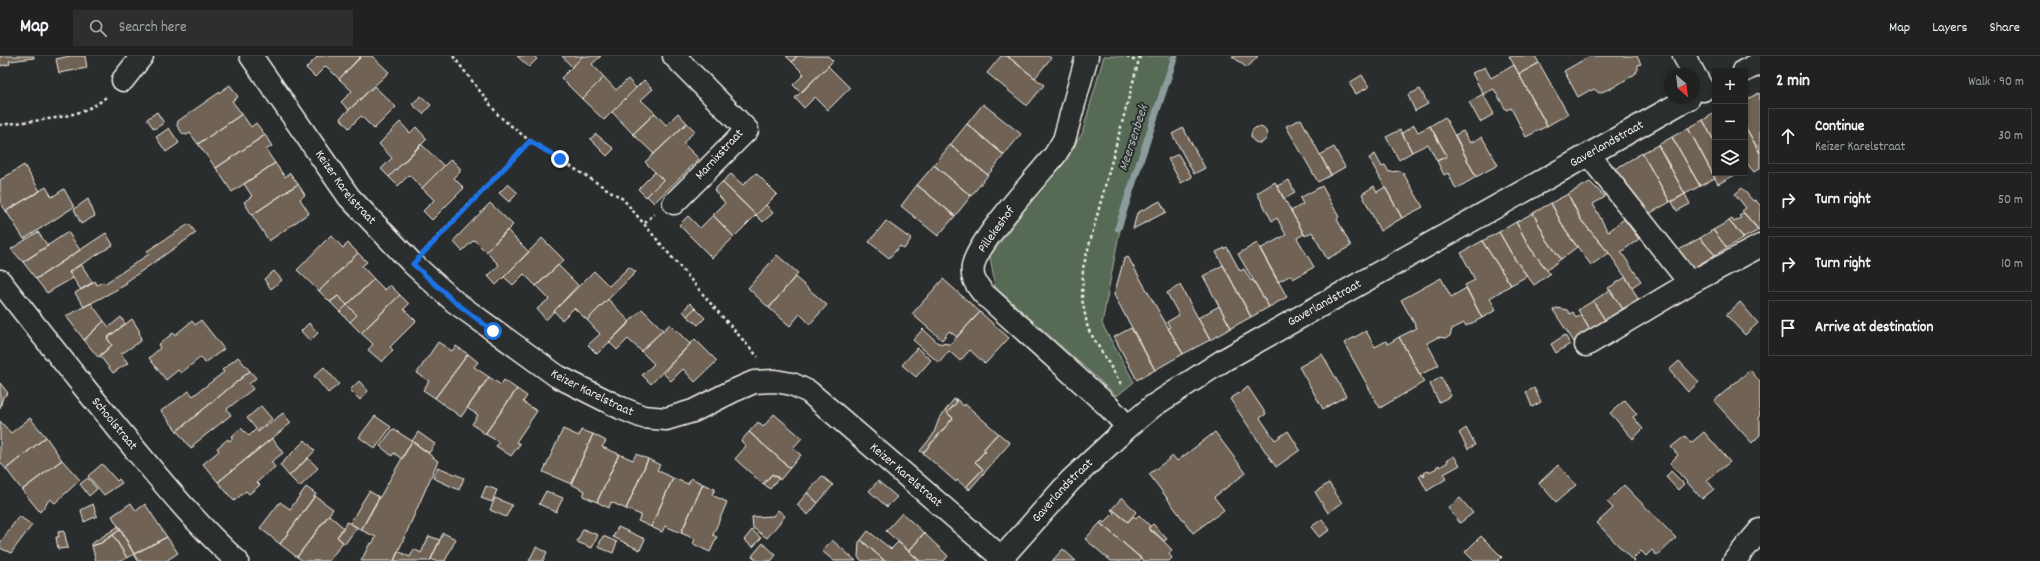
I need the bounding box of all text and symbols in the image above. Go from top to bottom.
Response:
search box [73,10,353,46]
text: Map [20,14,49,41]
icon: search [87,17,109,39]
text: Search here [119,17,187,39]
text: Map [1889,18,1910,38]
text: Layers [1932,18,1967,38]
text: Share [1989,18,2020,38]
north arrow [1664,68,1700,104]
map controls [1712,68,1748,176]
button: + [1712,68,1748,104]
text: 2 min [1776,70,1810,94]
text: Walk · 90 m [1968,73,2024,92]
water label: Meersenbeek [1114,101,1154,174]
button: − [1712,104,1748,140]
street label: Gaverlandstraat [1566,116,1648,173]
text: Continue [1815,116,1864,138]
street label: Marnixstraat [691,125,749,185]
icon: ahead [1777,125,1799,147]
text: 30 m [1998,127,2023,146]
text: Keizer Karelstraat [1815,138,1905,157]
button: layers [1712,140,1748,176]
street label: Keizer Karelstraat [310,146,381,229]
route end [551,150,569,168]
icon: right [1777,189,1799,211]
text: Turn right [1815,189,1871,211]
text: 50 m [1998,191,2023,210]
street label: Pillekeshof [974,203,1021,257]
icon: right [1777,253,1799,275]
text: Turn right [1815,253,1871,275]
text: 10 m [2001,255,2023,274]
street label: Gaverlandstraat [1284,275,1365,332]
icon: arrive [1777,317,1799,339]
text: Arrive at destination [1815,317,1933,339]
route start [484,322,502,340]
street label: Keizer Karelstraat [546,365,637,422]
street label: Schoolstraat [87,393,142,455]
street label: Keizer Karelstraat [865,439,947,512]
street label: Gaverlandstraat [1028,454,1098,527]

